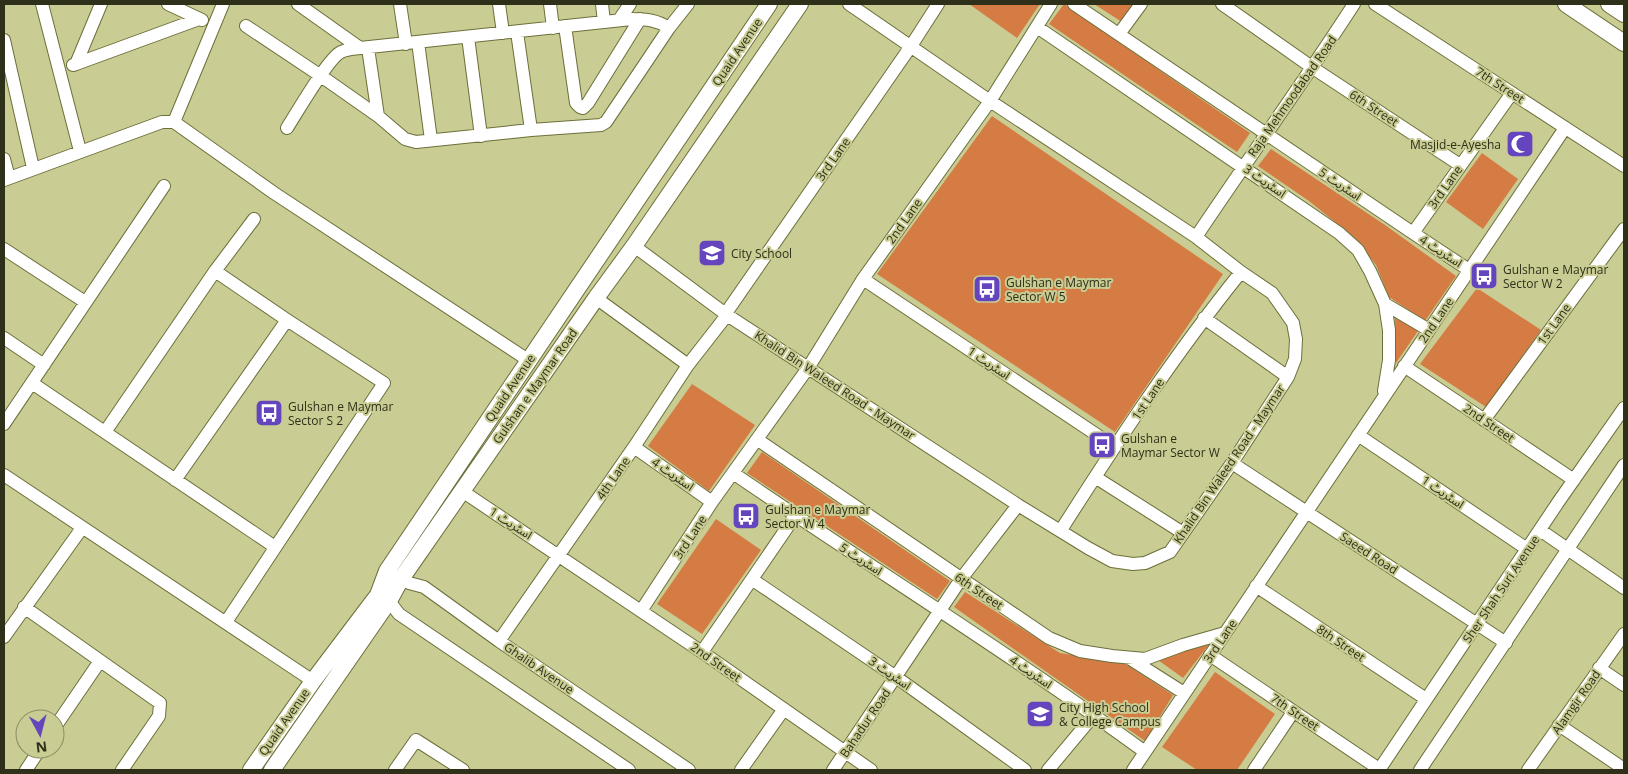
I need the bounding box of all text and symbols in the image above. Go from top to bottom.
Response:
street label: Quaid Avenue [708,14,766,89]
street label: Raja Mehmoodabad Road [1244,32,1340,160]
street label: 7th Street [1472,63,1528,107]
street label: 6th Street [1346,86,1402,130]
mosque icon: Masjid-e-Ayesha [1505,129,1535,159]
street label: 3rd Lane [812,134,854,184]
place label: Masjid-e-Ayesha [1410,136,1501,153]
street label: اسٹریٹ 3 [1241,160,1290,202]
street label: 3rd Lane [1424,162,1466,212]
street label: اسٹریٹ 5 [1315,164,1365,204]
street label: 2nd Lane [882,195,926,247]
street label: اسٹریٹ 4 [1416,231,1466,271]
school or university icon: City School [697,238,727,268]
place label: City School [731,245,792,262]
bus stop icon: Gulshan e Maymar Sector W 2 [1469,261,1499,291]
place label: Gulshan e Maymar Sector W 2 [1503,261,1608,292]
bus stop icon: Gulshan e Maymar Sector W 5 [972,274,1002,304]
place label: Gulshan e Maymar Sector W 5 [1006,274,1111,305]
street label: 2nd Lane [1414,294,1458,346]
street label: 1st Lane [1533,300,1575,348]
street label: Gulshan e Maymar Road [489,325,581,447]
street label: Khalid Bin Waleed Road - Maymar [751,326,919,444]
street label: اسٹریٹ 1 [964,343,1014,383]
street label: Quaid Avenue [481,350,539,425]
street label: 1st Lane [1128,375,1168,423]
street label: Khalid Bin Waleed Road - Maymar [1169,381,1289,547]
bus stop icon: Gulshan e Maymar Sector S 2 [254,398,284,428]
place label: Gulshan e Maymar Sector S 2 [288,398,393,429]
street label: 2nd Street [1460,400,1518,446]
bus stop icon: Gulshan e Maymar Sector W [1087,430,1117,460]
place label: Gulshan e Maymar Sector W [1121,430,1220,461]
street label: 4th Lane [592,453,634,503]
street label: اسٹریٹ 4 [649,453,698,495]
street label: اسٹریٹ 1 [1418,472,1468,512]
bus stop icon: Gulshan e Maymar Sector W 4 [731,501,761,531]
place label: Gulshan e Maymar Sector W 4 [765,501,870,532]
street label: اسٹریٹ 1 [486,503,536,543]
street label: 3rd Lane [669,512,711,562]
street label: Saeed Road [1337,528,1401,578]
street label: Sher Shah Suri Avenue [1459,532,1544,646]
street label: اسٹریٹ 5 [836,539,886,579]
street label: 6th Street [951,569,1007,613]
street label: 3rd Lane [1199,616,1241,666]
street label: 8th Street [1313,621,1369,665]
street label: Ghalib Avenue [501,638,578,698]
street label: 2nd Street [687,638,745,686]
street label: اسٹریٹ 3 [866,652,915,694]
street label: اسٹریٹ 4 [1006,652,1056,692]
street label: Alamgir Road [1548,667,1604,737]
street label: Quaid Avenue [254,685,314,759]
street label: Bahadur Road [836,685,894,761]
street label: 7th Street [1267,690,1323,734]
school or university icon: City High School & College Campus [1025,699,1055,729]
place label: City High School & College Campus [1059,699,1161,730]
north arrow [15,709,65,759]
text: N [35,737,48,758]

